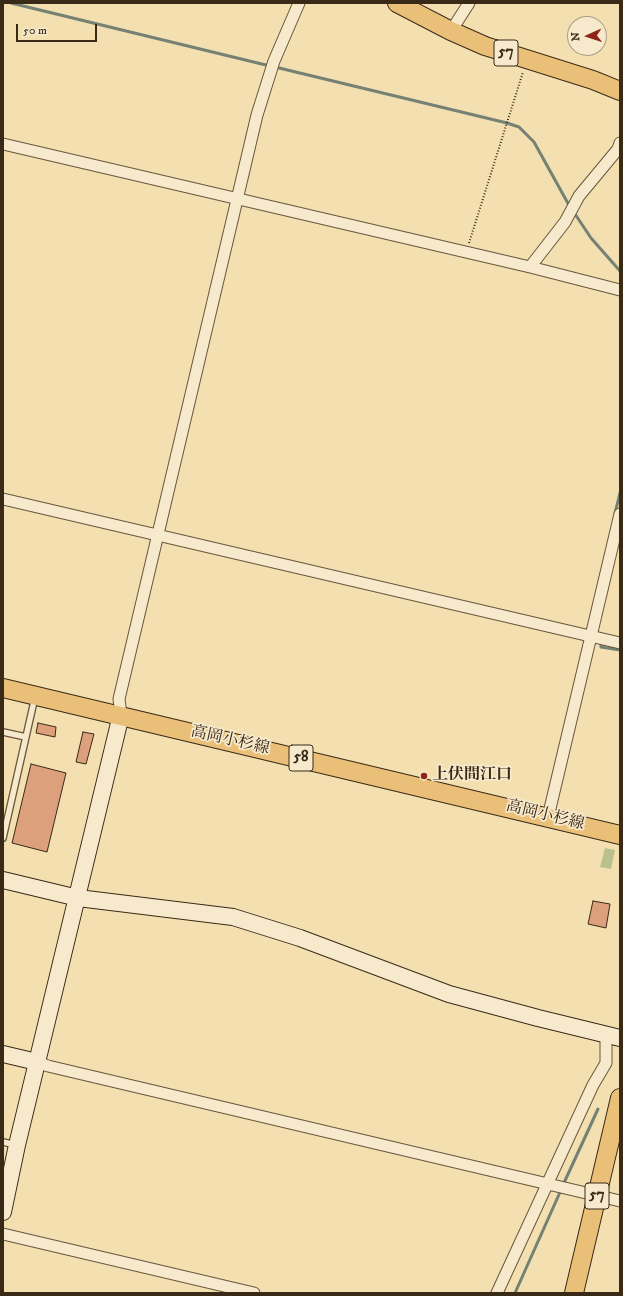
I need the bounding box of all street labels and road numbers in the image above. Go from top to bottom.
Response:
road number: 57 [494,40,518,66]
street label: 高岡小杉線 [189,723,271,759]
road number: 58 [289,745,313,771]
street label: 高岡小杉線 [504,797,586,835]
road number: 57 [585,1183,609,1209]

